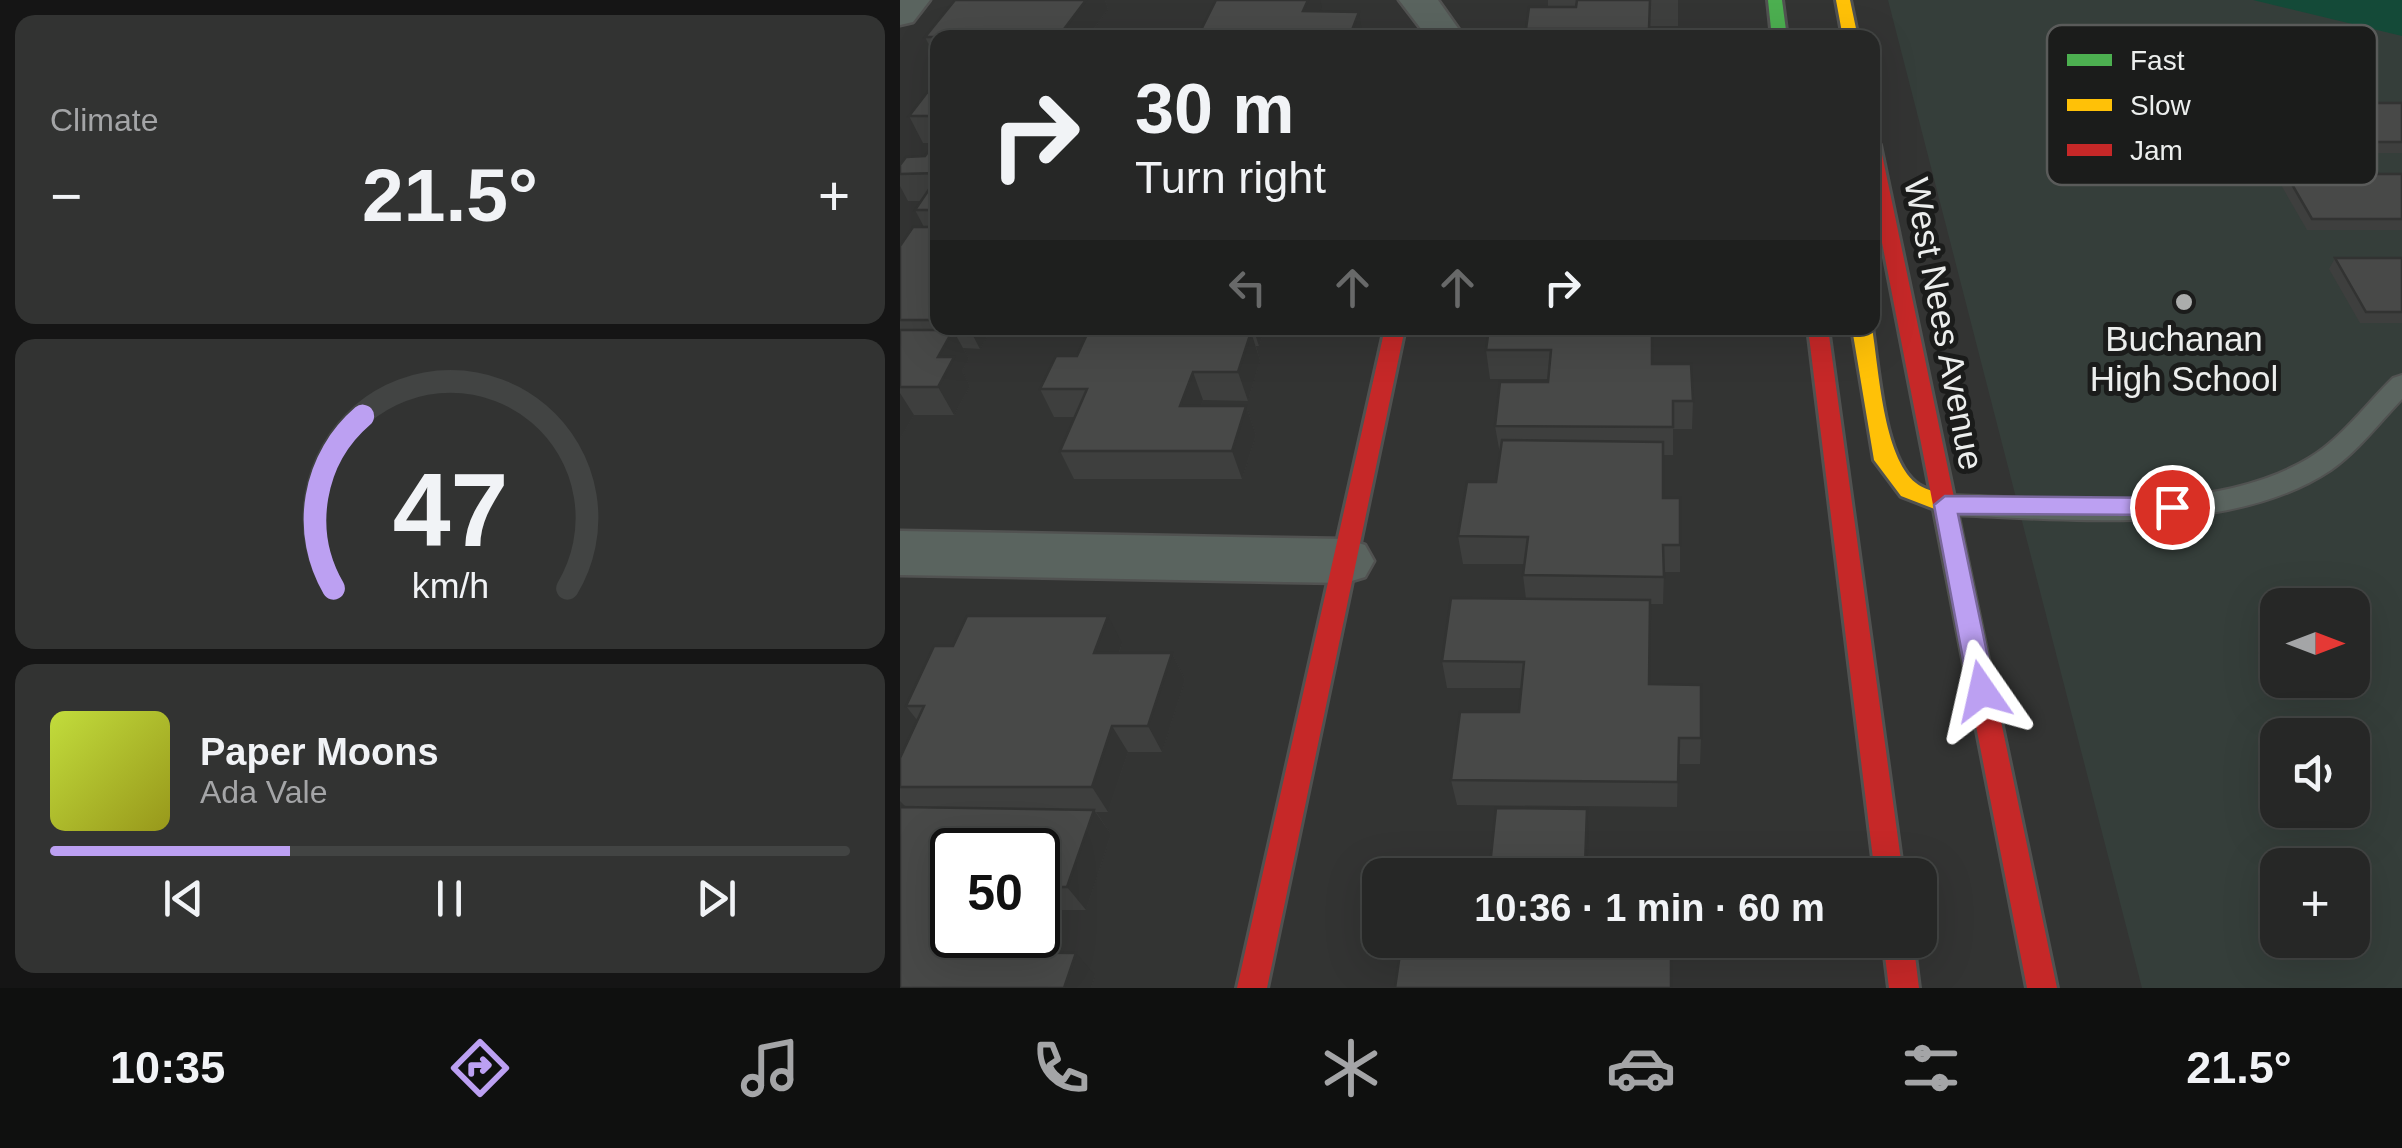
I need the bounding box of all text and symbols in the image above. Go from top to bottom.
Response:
legend [2047,25,2377,185]
text: Fast [2130,45,2185,76]
icon: right [970,70,1100,200]
text: 30 m [1135,70,1295,148]
text: Slow [2130,90,2191,121]
text: Climate [50,102,158,138]
text: Jam [2130,135,2183,166]
text: Turn right [1135,152,1326,203]
text: 21.5° [362,153,538,237]
text: − [50,165,82,227]
text: + [818,165,850,227]
street label: West Nees Avenue [1897,175,1992,473]
icon: left [1220,260,1275,315]
icon: ahead [1325,260,1380,315]
icon: ahead [1430,260,1485,315]
icon: right [1535,260,1590,315]
marker: Buchanan High School [2173,291,2195,313]
place label: Buchanan High School [2090,319,2278,398]
text: 47 [392,452,508,568]
pin [2130,465,2215,550]
icon: arrive [2145,480,2200,535]
text: km/h [411,566,489,606]
north arrow [2260,588,2370,698]
map controls [2260,588,2370,958]
position arrow [1930,639,2034,743]
button: sound [2260,718,2370,828]
text: Paper Moons [200,731,439,773]
text: Ada Vale [200,774,328,810]
speed limit sign: 50 [930,828,1060,958]
button: + [2260,848,2370,958]
icon: previous [156,871,211,926]
icon: pause [422,871,477,926]
icon: next [689,871,744,926]
text: 10:36 · 1 min · 60 m [1474,887,1825,929]
icon: directions [445,1033,515,1103]
icon: music [735,1033,805,1103]
icon: phone [1026,1033,1096,1103]
icon: climate [1316,1033,1386,1103]
icon: car [1606,1033,1676,1103]
icon: filters [1896,1033,1966,1103]
text: 10:35 [110,1042,225,1093]
text: 21.5° [2186,1042,2292,1093]

